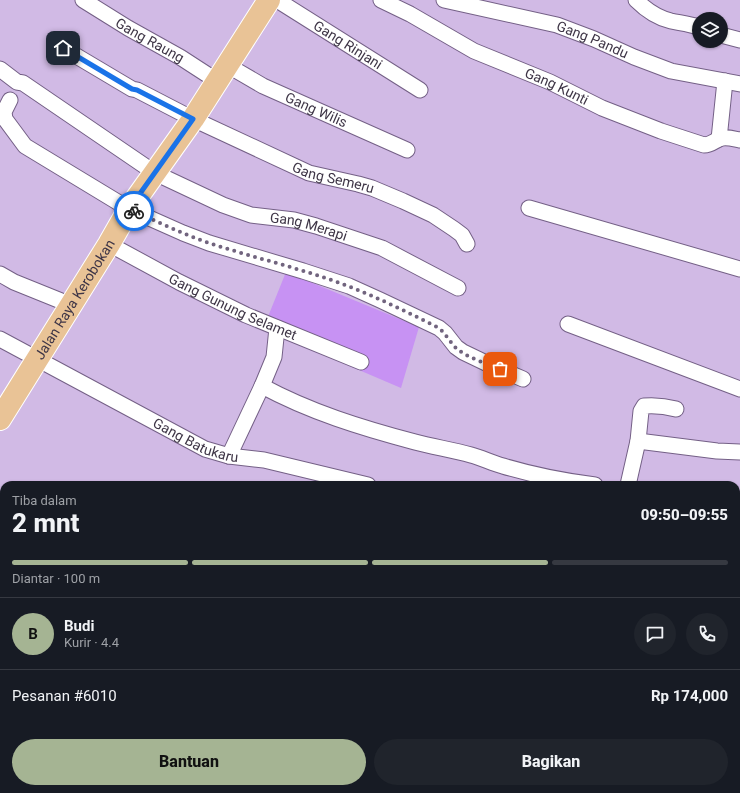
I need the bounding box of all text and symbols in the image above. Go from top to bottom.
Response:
map controls [692,12,728,48]
button: layers [692,12,728,48]
street label: Gang Raung [113,14,187,66]
street label: Gang Rinjani [311,17,385,72]
street label: Gang Pandu [554,18,631,61]
pin [46,31,80,65]
icon: home [52,37,74,59]
street label: Gang Kunti [523,65,591,108]
street label: Gang Wilis [283,89,350,130]
street label: Gang Semeru [290,158,376,196]
courier [114,191,154,231]
icon: bike [123,200,145,222]
street label: Gang Merapi [269,209,349,244]
street label: Jalan Raya Kerobokan [31,237,118,362]
street label: Gang Gunung Selamet [166,270,300,343]
pin [483,352,517,386]
icon: bag [489,358,511,380]
street label: Gang Batukaru [150,415,239,465]
text: Tiba dalam [12,493,77,508]
text: 09:50–09:55 [641,506,728,524]
text: 2 mnt [12,508,79,538]
text: Diantar · 100 m [12,571,100,586]
button: chat [634,613,676,655]
button: phone [686,613,728,655]
text: Budi [64,617,94,635]
text: B [28,625,38,643]
text: Kurir · 4.4 [64,635,119,650]
text: Pesanan #6010 [12,687,117,705]
text: Rp 174,000 [651,687,728,705]
button: Bantuan [12,739,366,785]
button: Bagikan [374,739,728,785]

